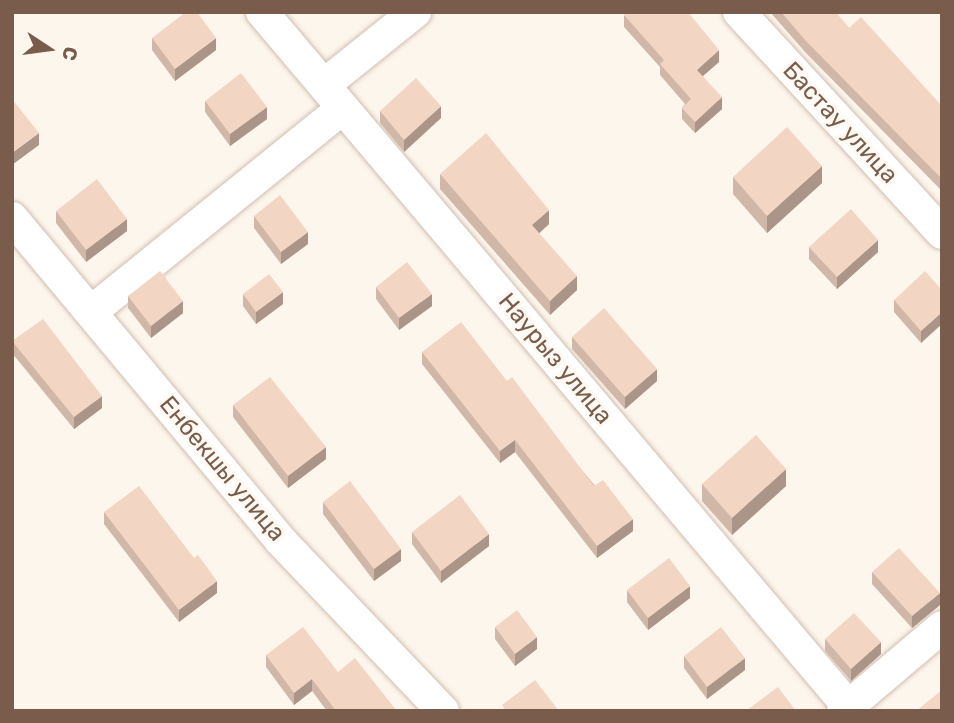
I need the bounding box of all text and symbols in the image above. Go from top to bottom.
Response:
north arrow [14,14,84,84]
text: С [57,45,83,63]
street label: Бастау улица [776,56,904,190]
street label: Наурыз улица [492,288,618,430]
street label: Енбекшы улица [153,391,291,547]

